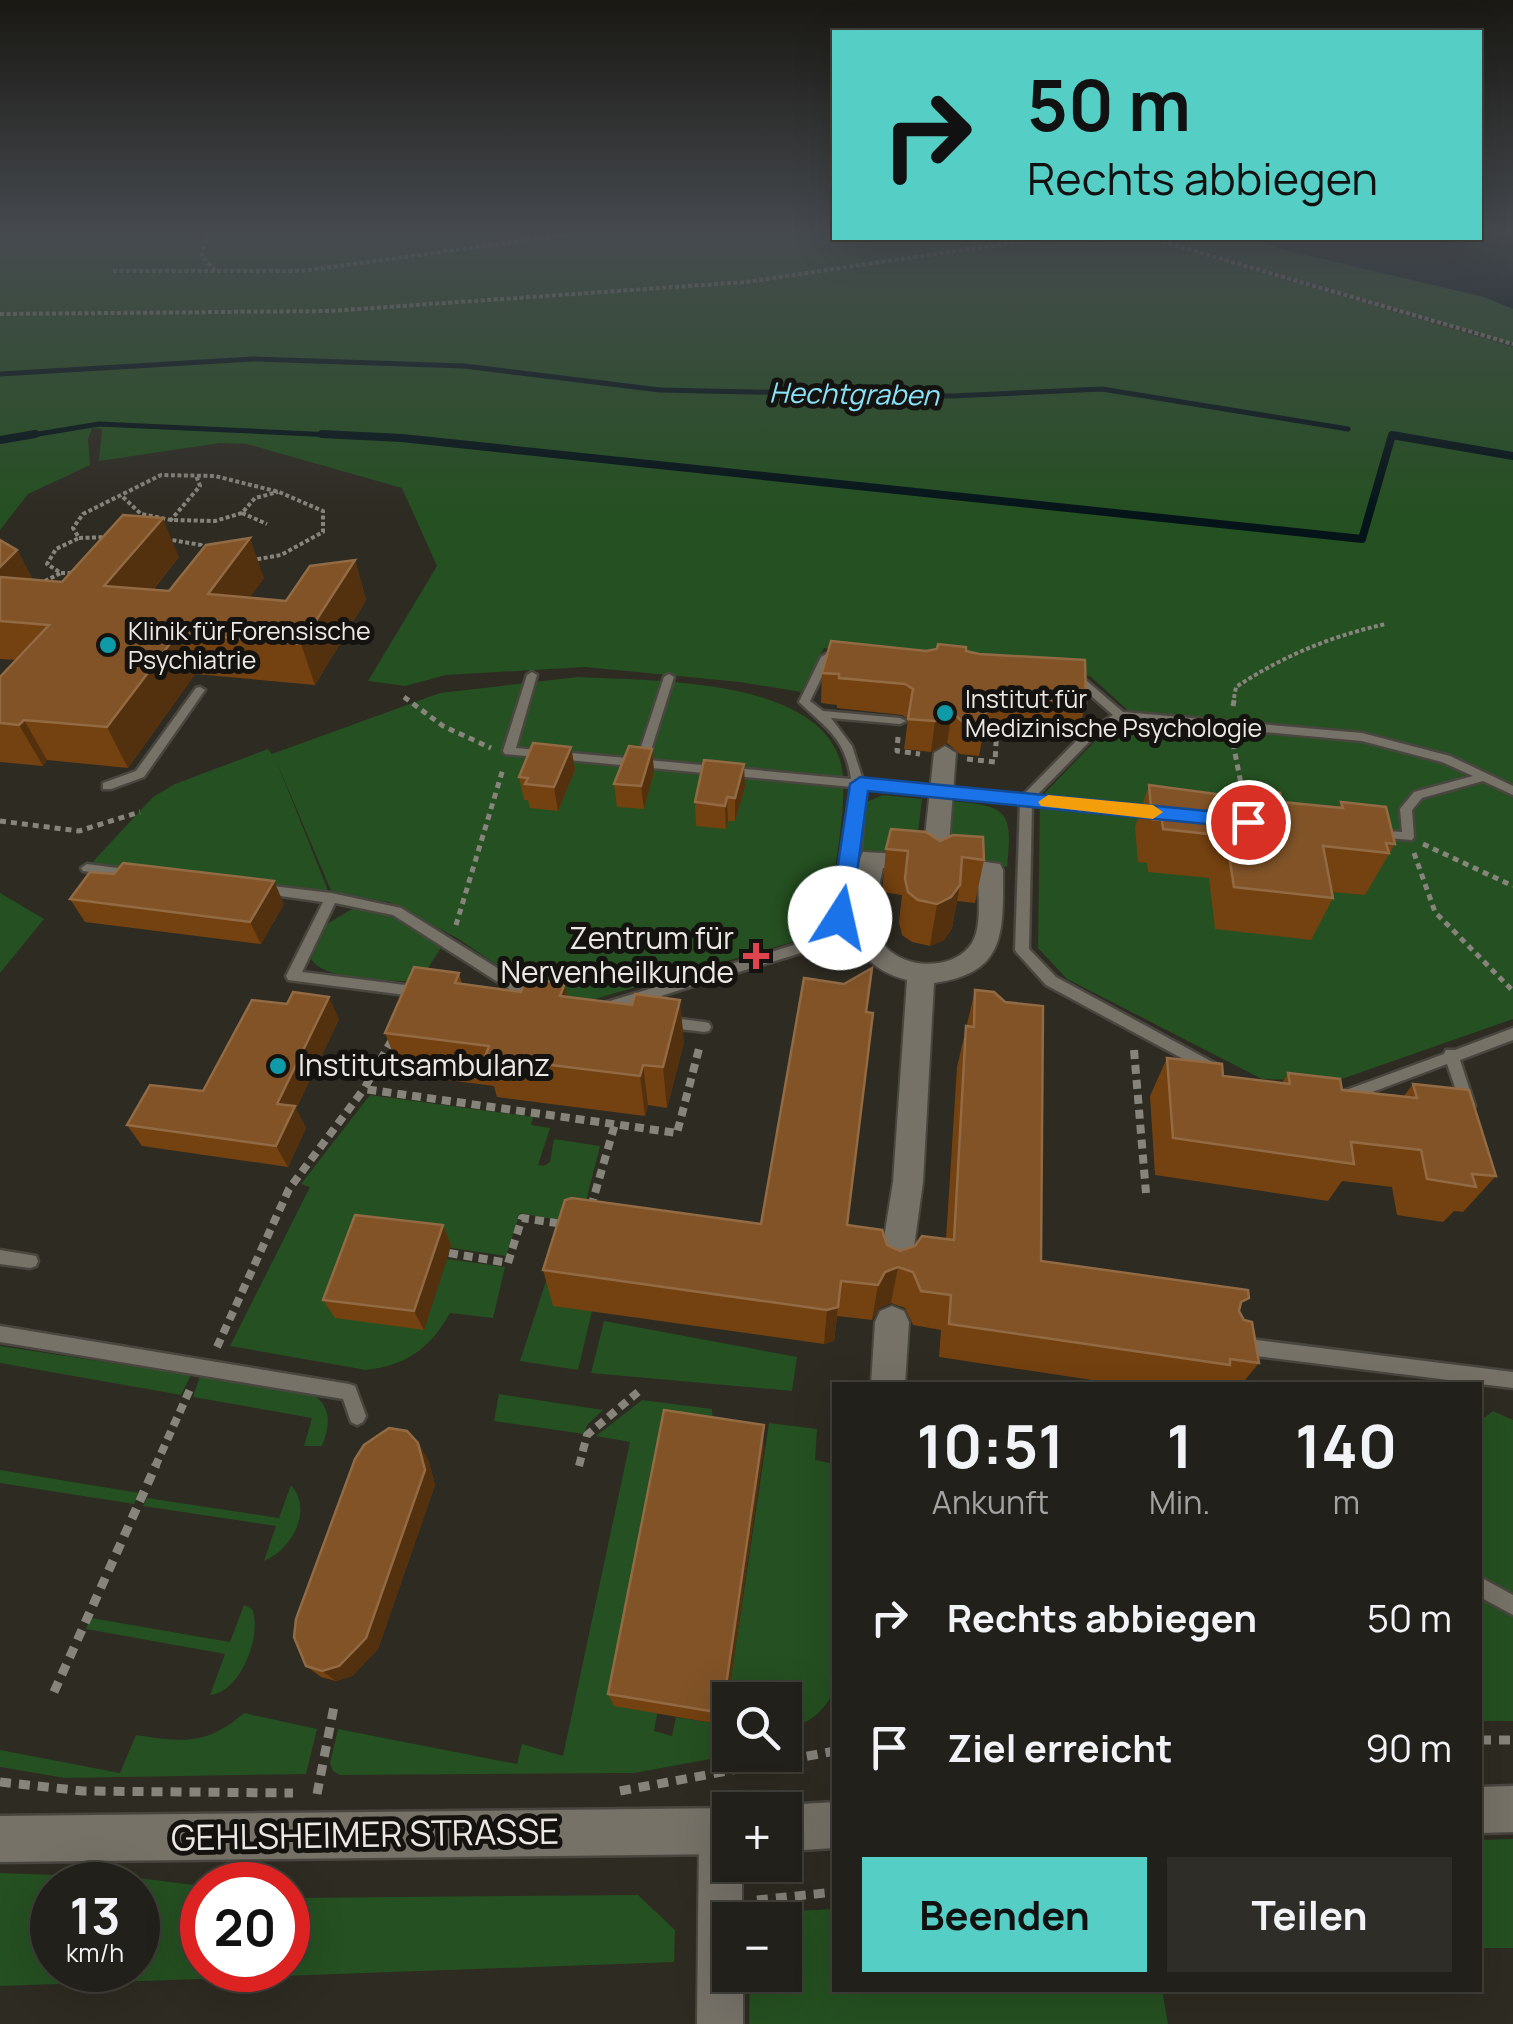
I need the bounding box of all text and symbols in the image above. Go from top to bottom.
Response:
text: 50 m [1027,56,1191,152]
icon: right [862,70,992,200]
text: Rechts abbiegen [1027,147,1378,209]
water label: Hechtgraben [769,373,941,414]
place label: Klinik für Forensische Psychiatrie [128,613,371,677]
marker: Klinik für Forensische Psychiatrie [97,634,119,656]
place label: Institut für Medizinische Psychologie [965,681,1262,745]
marker: Institut für Medizinische Psychologie [934,702,956,724]
pin [1206,780,1291,865]
icon: arrive [1221,795,1276,850]
position arrow [788,866,892,970]
place label: Zentrum für Nervenheilkunde [500,917,734,992]
marker: Zentrum für Nervenheilkunde [743,943,769,969]
place label: Institutsambulanz [298,1044,550,1085]
marker: Institutsambulanz [267,1055,289,1077]
text: 10:51 [917,1404,1064,1486]
text: 1 [1167,1404,1193,1486]
text: 140 [1295,1404,1397,1486]
text: Ankunft [932,1480,1049,1524]
text: Min. [1149,1480,1210,1524]
text: m [1333,1480,1360,1524]
icon: right [862,1590,917,1645]
text: Rechts abbiegen [947,1591,1257,1643]
text: 50 m [1367,1591,1452,1643]
map controls [712,1682,802,1992]
button: search [712,1682,802,1772]
icon: arrive [862,1720,917,1775]
text: Ziel erreicht [947,1721,1172,1773]
text: 90 m [1365,1721,1452,1773]
button: + [712,1792,802,1882]
street label: GEHLSHEIMER STRASSE [171,1807,559,1861]
button: Beenden [862,1857,1147,1972]
button: Teilen [1167,1857,1452,1972]
speed limit sign: 20 [180,1862,310,1992]
text: 13 [70,1881,120,1949]
button: − [712,1902,802,1992]
text: km/h [66,1935,124,1970]

